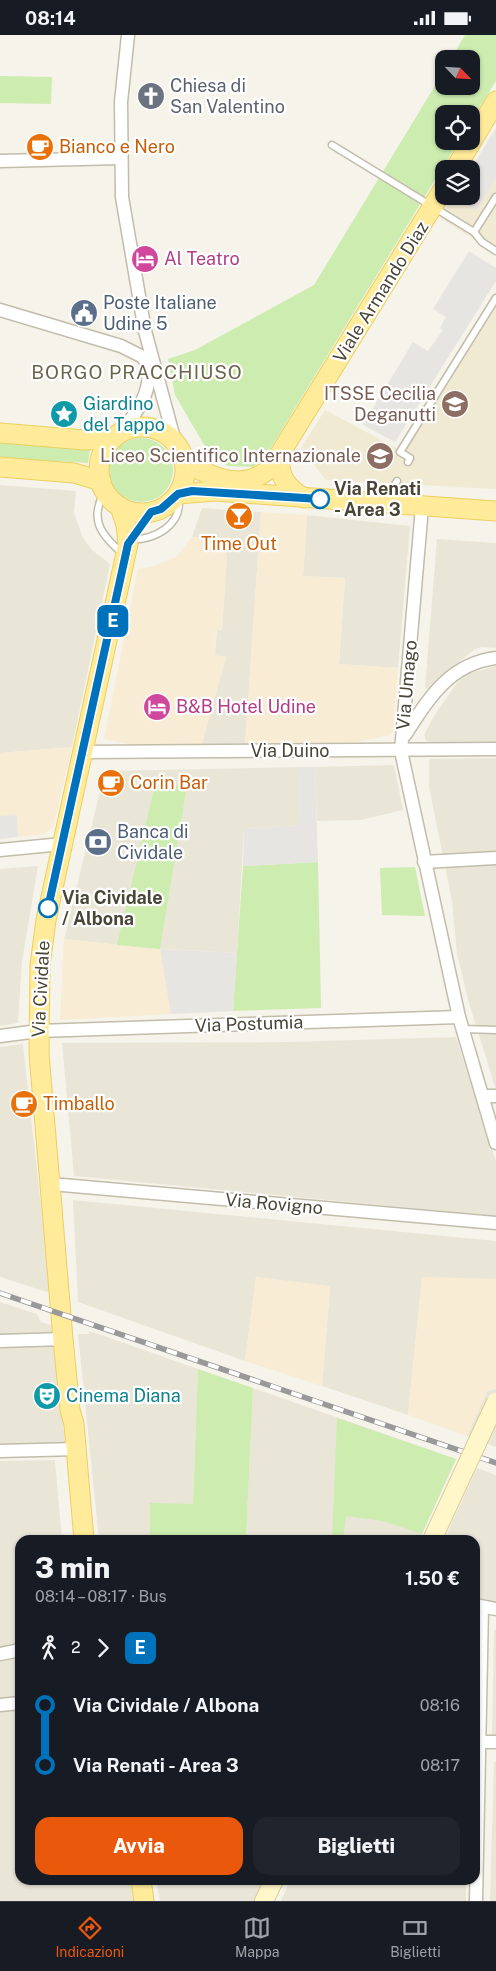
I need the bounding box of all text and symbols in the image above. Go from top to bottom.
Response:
text: 08:14 [25,7,76,29]
north arrow [435,50,480,95]
map controls [435,50,480,205]
place label: Chiesa di San Valentino [170,75,285,117]
church icon: Chiesa di San Valentino [136,81,166,111]
button: locate [435,105,480,150]
cafe icon: Bianco e Nero [25,132,55,162]
place label: Bianco e Nero [59,136,175,157]
button: layers [435,160,480,205]
street label: Viale Armando Diaz [329,217,432,366]
hotel icon: Al Teatro [130,244,160,274]
place label: Al Teatro [164,248,240,269]
place label: Poste Italiane Udine 5 [103,292,217,334]
public building icon: Poste Italiane Udine 5 [69,298,99,328]
district label: BORGO PRACCHIUSO [31,361,243,383]
place label: ITSSE Cecilia Deganutti [324,383,436,425]
school or university icon: ITSSE Cecilia Deganutti [440,389,470,419]
place label: Giardino del Tappo [83,393,165,435]
place icon: Giardino del Tappo [49,399,79,429]
school or university icon: Liceo Scientifico Internazionale [365,441,395,471]
place label: Liceo Scientifico Internazionale [100,445,361,466]
place label: Via Renati - Area 3 [334,478,421,520]
marker: Via Renati - Area 3 [310,489,330,509]
bar icon: Time Out [224,501,254,531]
place label: Time Out [201,533,277,554]
line badge: E [97,605,129,637]
text: E [107,610,119,631]
street label: Via Umago [392,639,421,731]
hotel icon: B&B Hotel Udine [142,692,172,722]
place label: B&B Hotel Udine [176,696,316,717]
street label: Via Duino [250,740,330,761]
cafe icon: Corin Bar [96,768,126,798]
place label: Corin Bar [130,772,208,793]
place label: Banca di Cividale [117,821,188,863]
bank icon: Banca di Cividale [83,827,113,857]
place label: Via Cividale / Albona [62,887,163,929]
marker: Via Cividale / Albona [38,898,58,918]
street label: Via Cividale [27,940,54,1038]
street label: Via Postumia [194,1011,304,1036]
cafe icon: Timballo [9,1089,39,1119]
place label: Timballo [43,1093,115,1114]
street label: Via Rovigno [224,1189,324,1218]
theatre icon: Cinema Diana [32,1381,62,1411]
place label: Cinema Diana [66,1385,181,1406]
text: 3 min [35,1551,110,1584]
text: 1.50 € [405,1567,460,1589]
text: 08:14 – 08:17 · Bus [35,1587,167,1606]
icon: walk [35,1634,63,1662]
icon: forward [89,1634,117,1662]
text: E [135,1637,146,1658]
text: 2 [71,1638,81,1657]
text: Via Cividale / Albona [73,1694,259,1716]
text: 08:16 [420,1696,460,1715]
text: Via Renati - Area 3 [73,1754,239,1776]
text: 08:17 [420,1756,460,1775]
button: Avvia [35,1817,243,1875]
button: Biglietti [253,1817,460,1875]
tab: Indicazioni [55,1914,124,1960]
tab: Mappa [235,1914,279,1960]
tab: Biglietti [390,1914,441,1960]

